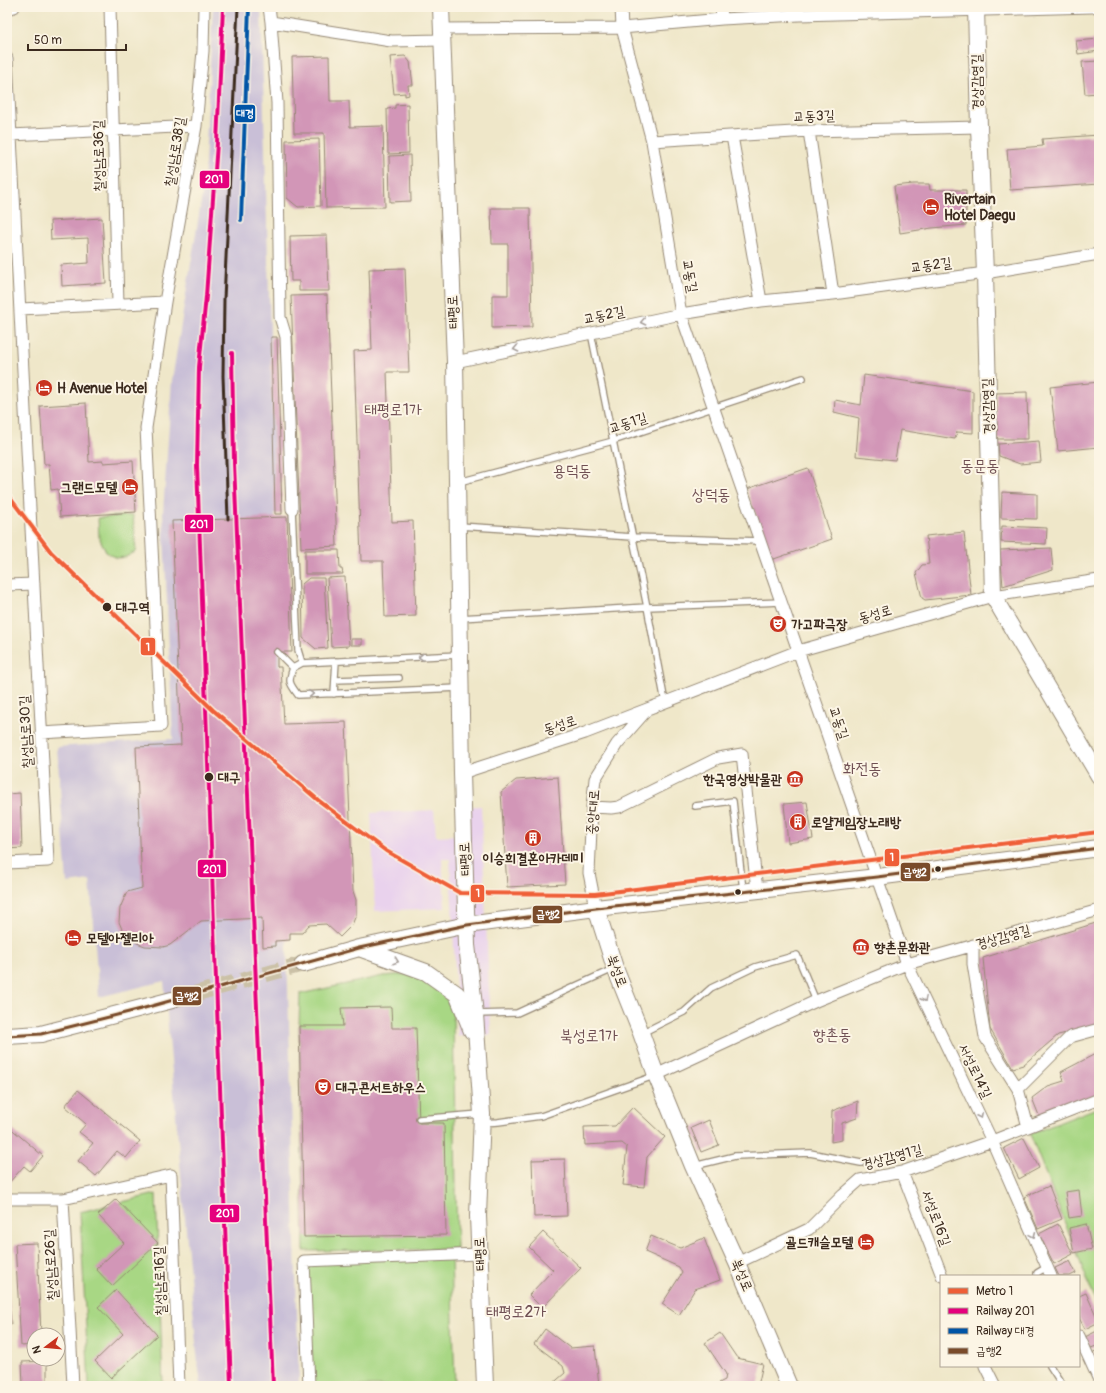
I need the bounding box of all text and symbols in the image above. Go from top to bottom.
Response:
scale bar [28,26,126,52]
text: 50 m [34,33,62,48]
street label: 경상감영길 [968,53,986,110]
line badge: 대경 [234,104,256,123]
text: 대경 [236,107,254,120]
street label: 교동3길 [793,107,836,125]
street label: 칠성남로38길 [161,115,189,188]
street label: 칠성남로36길 [90,119,108,192]
line badge: 201 [199,170,230,189]
text: 201 [205,173,223,186]
place label: Rivertain Hotel Daegu [944,191,1016,224]
hotel icon: Rivertain Hotel Daegu [921,197,941,217]
street label: 교동2길 [909,254,954,276]
street label: 교동길 [679,258,701,295]
street label: 태평로 [444,295,462,329]
street label: 교동2길 [582,302,627,328]
one-way arrow [640,318,646,326]
one-way arrow [513,345,519,353]
street label: 경상감영길 [978,377,997,434]
hotel icon: H Avenue Hotel [34,378,54,398]
place label: H Avenue Hotel [57,380,147,397]
district label: 태평로1가 [364,400,422,420]
street label: 교동1길 [607,409,650,437]
district label: 동문동 [961,456,999,476]
district label: 용덕동 [553,461,591,481]
hotel icon: 그랜드모텔 [120,477,140,497]
place label: 그랜드모텔 [61,479,118,496]
district label: 상덕동 [692,485,730,505]
line badge: 201 [184,514,214,533]
text: 201 [190,518,208,531]
place label: 대구역 [115,599,150,616]
marker: 대구역 [101,601,113,613]
street label: 동성로 [856,601,894,627]
theatre icon: 가고파극장 [768,614,788,634]
place label: 가고파극장 [791,616,848,633]
line badge: 1 [140,637,156,656]
text: 1 [146,641,150,654]
one-way arrow [418,653,424,662]
one-way arrow [308,690,314,698]
street label: 칠성남로30길 [16,694,36,769]
street label: 교동길 [825,704,853,742]
street label: 동성로 [541,712,579,738]
district label: 화전동 [843,759,881,779]
place label: 대구 [217,769,241,786]
museum icon: 한국영상박물관 [785,769,805,789]
marker: 대구 [203,771,215,783]
place label: 한국영상박물관 [702,771,783,788]
street label: 중앙대로 [583,789,603,835]
building icon: 로얄게임장노래방 [788,812,808,832]
place label: 로얄게임장노래방 [811,814,902,831]
building icon: 이승희결혼아카데미 [523,828,543,848]
street label: 태평로 [456,842,474,876]
line badge: 1 [884,848,900,867]
place label: 이승희결혼아카데미 [482,850,584,867]
text: 1 [890,851,894,864]
line badge: 201 [197,859,227,878]
line badge: 급행2 [900,862,931,882]
text: 201 [203,863,221,876]
unlabelled marker [933,864,943,874]
text: 급행2 [903,866,927,879]
line badge: 1 [470,884,485,903]
text: 1 [476,887,480,900]
unlabelled marker [733,887,743,897]
line badge: 급행2 [532,905,563,924]
text: 급행2 [536,908,560,921]
street label: 경상감영길 [974,921,1033,953]
hotel icon: 모텔아젤리아 [63,928,83,948]
place label: 모텔아젤리아 [86,930,154,947]
museum icon: 향촌문화관 [851,937,871,957]
place label: 향촌문화관 [873,939,931,956]
street label: 북성로 [603,952,631,990]
one-way arrow [392,957,399,965]
line badge: 급행2 [172,986,202,1006]
text: 급행2 [175,990,199,1003]
one-way arrow [919,994,927,1002]
district label: 향촌동 [813,1025,851,1045]
district label: 북성로1가 [560,1026,618,1046]
street label: 서성로14길 [955,1041,996,1102]
theatre icon: 대구콘서트하우스 [313,1077,333,1097]
place label: 대구콘서트하우스 [335,1079,426,1096]
one-way arrow [975,1112,983,1119]
street label: 경상감영1길 [860,1141,925,1173]
street label: 서성로16길 [918,1188,955,1249]
line badge: 201 [209,1204,240,1223]
text: 201 [216,1207,234,1220]
street label: 칠성남로26길 [41,1228,61,1302]
one-way arrow [1028,1230,1036,1238]
hotel icon: 골드캐슬모텔 [856,1232,876,1252]
place label: 골드캐슬모텔 [785,1234,854,1251]
street label: 태평로 [471,1237,489,1271]
street label: 칠성남로16길 [150,1245,170,1316]
street label: 북성로 [728,1256,756,1294]
legend [940,1275,1080,1367]
text: Metro 1 [976,1284,1013,1299]
district label: 태평로2가 [486,1302,546,1322]
text: Railway 201 [976,1304,1035,1319]
text: Railway 대경 [976,1324,1034,1339]
north arrow [26,1327,66,1367]
text: N [29,1344,44,1355]
text: 급행2 [976,1344,1002,1359]

